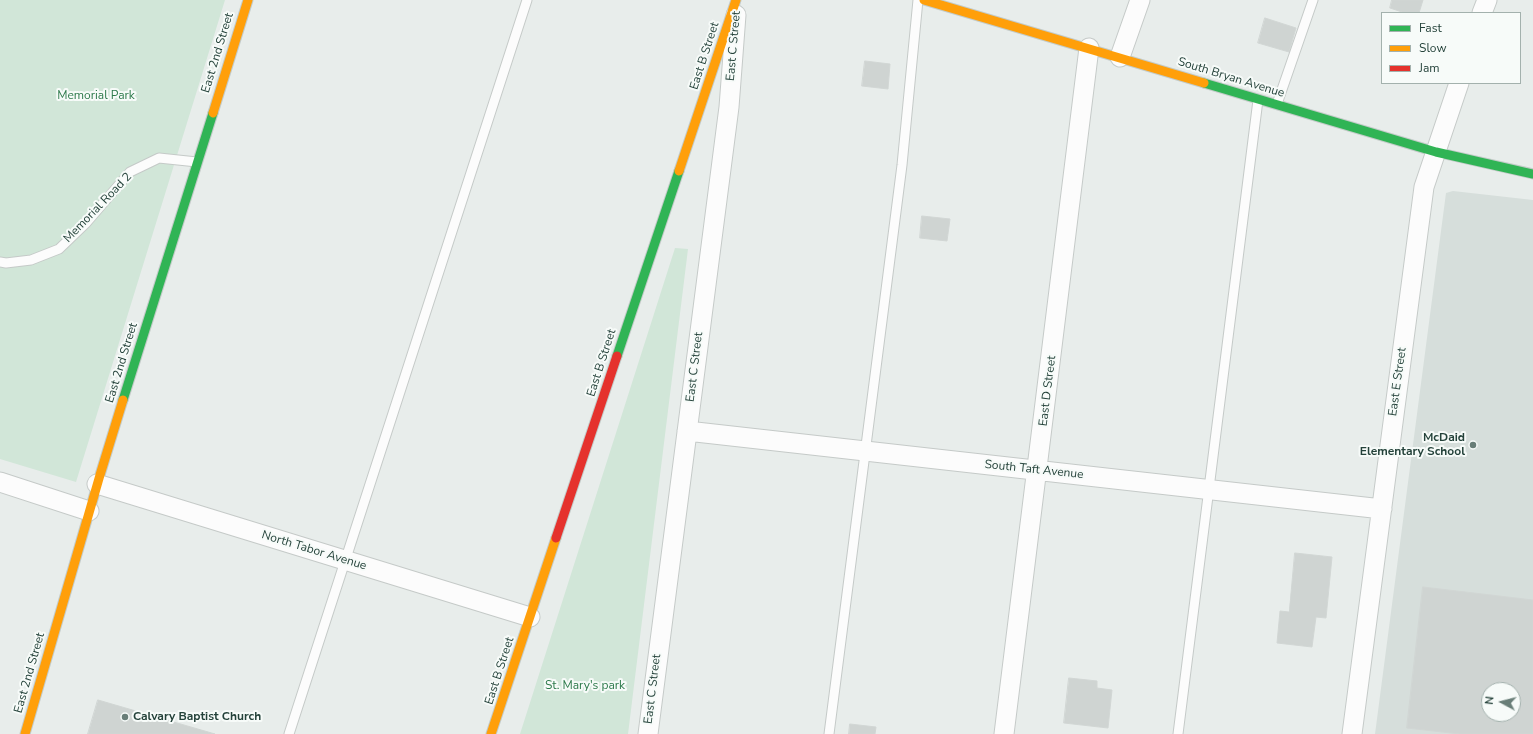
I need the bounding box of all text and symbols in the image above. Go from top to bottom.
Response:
street label: East C Street [724,10,744,82]
street label: East 2nd Street [199,11,237,95]
legend [1381,12,1521,84]
street label: East B Street [687,20,723,92]
text: Fast [1419,20,1442,36]
text: Slow [1419,40,1447,56]
street label: South Bryan Avenue [1176,55,1286,101]
text: Jam [1419,60,1440,76]
park label: Memorial Park [57,89,135,103]
street label: Memorial Road 2 [61,170,135,246]
street label: East 2nd Street [103,321,141,405]
street label: East B Street [584,327,620,399]
street label: East C Street [684,331,706,403]
street label: East E Street [1386,347,1410,417]
street label: East D Street [1037,355,1059,427]
place label: McDaid Elementary School [1360,431,1465,459]
marker: McDaid Elementary School [1468,440,1478,450]
street label: South Taft Avenue [984,458,1084,482]
street label: North Tabor Avenue [260,528,368,574]
street label: East 2nd Street [12,631,48,715]
street label: East B Street [482,635,518,707]
street label: East C Street [642,653,664,725]
park label: St. Mary's park [545,679,625,693]
north arrow [1481,682,1521,722]
text: N [1482,696,1498,706]
place label: Calvary Baptist Church [133,710,261,724]
marker: Calvary Baptist Church [120,712,130,722]

